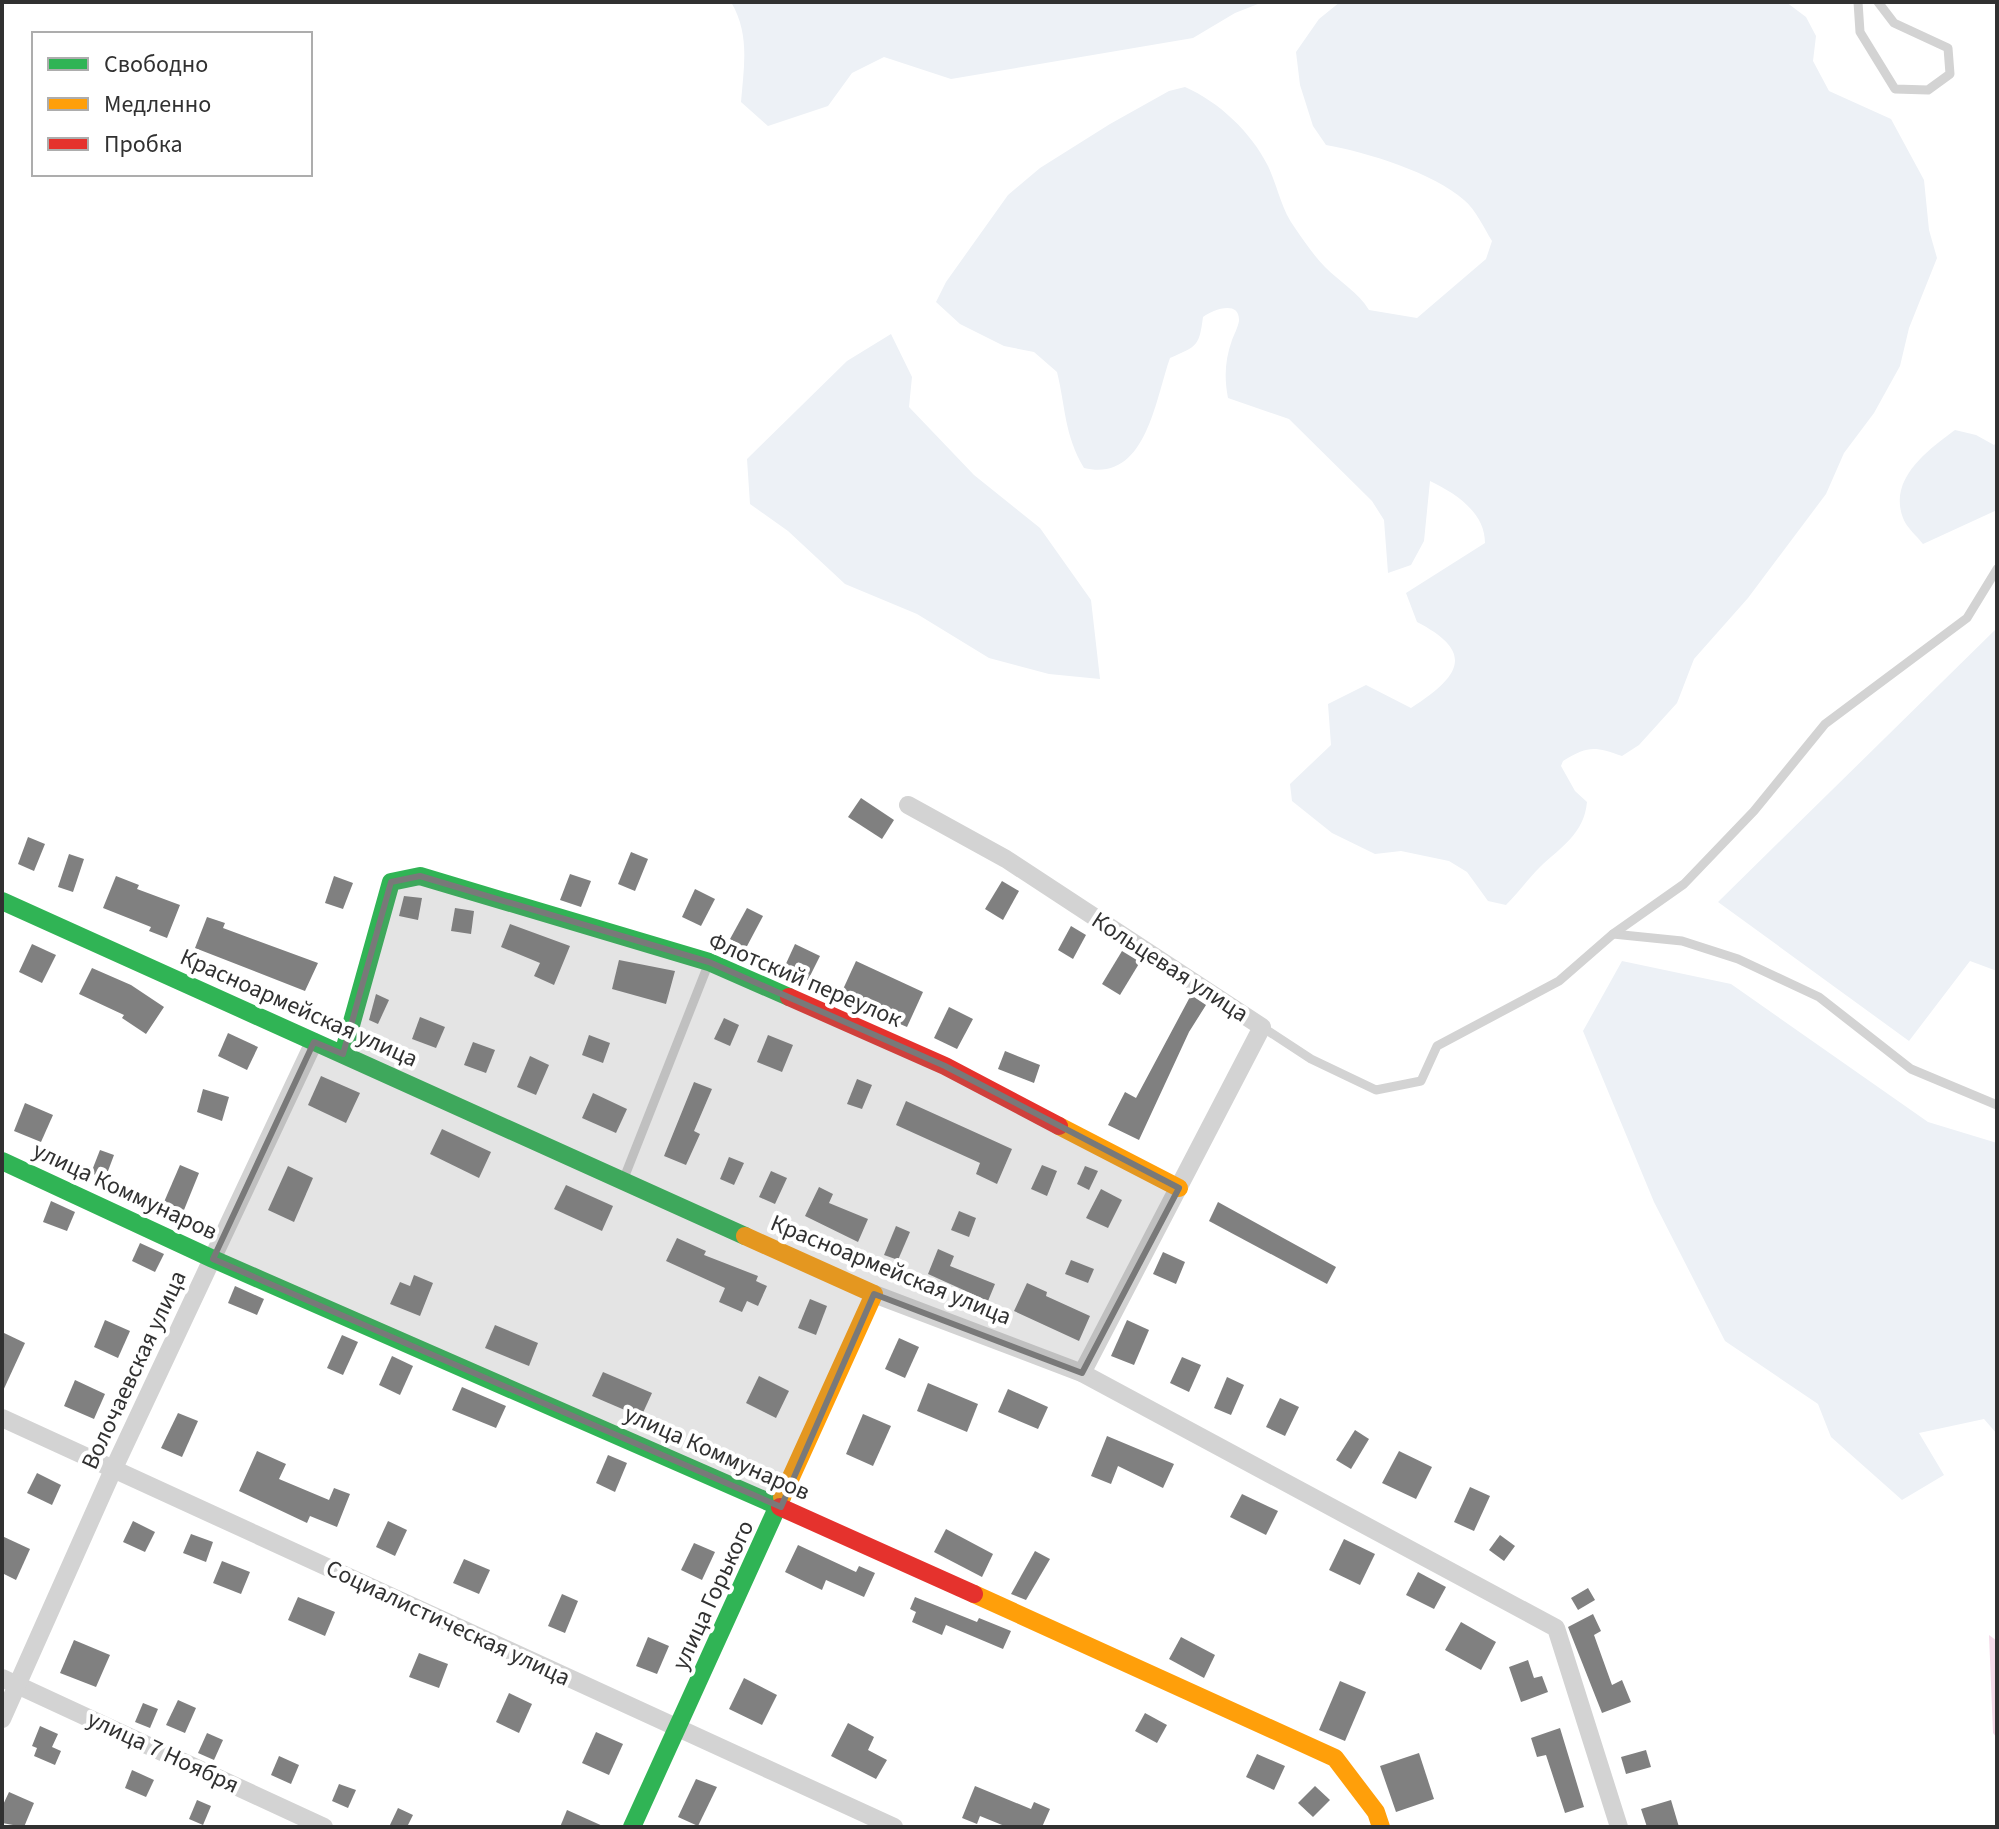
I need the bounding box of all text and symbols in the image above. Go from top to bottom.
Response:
legend [32,32,312,176]
text: Свободно [104,47,208,82]
text: Медленно [104,87,211,122]
text: Пробка [104,127,183,162]
street label: Кольцевая улица [1085,903,1255,1031]
street label: Флотский переулок [703,923,907,1037]
street label: Красноармейская улица [175,940,423,1076]
street label: улица Коммунаров [27,1133,223,1249]
street label: Красноармейская улица [765,1206,1017,1334]
street label: Волочаевская улица [72,1265,196,1475]
street label: улица Коммунаров [618,1396,816,1510]
street label: улица Горького [663,1514,763,1676]
street label: Социалистическая улица [320,1551,576,1695]
street label: улица 7 Ноября [81,1701,245,1803]

